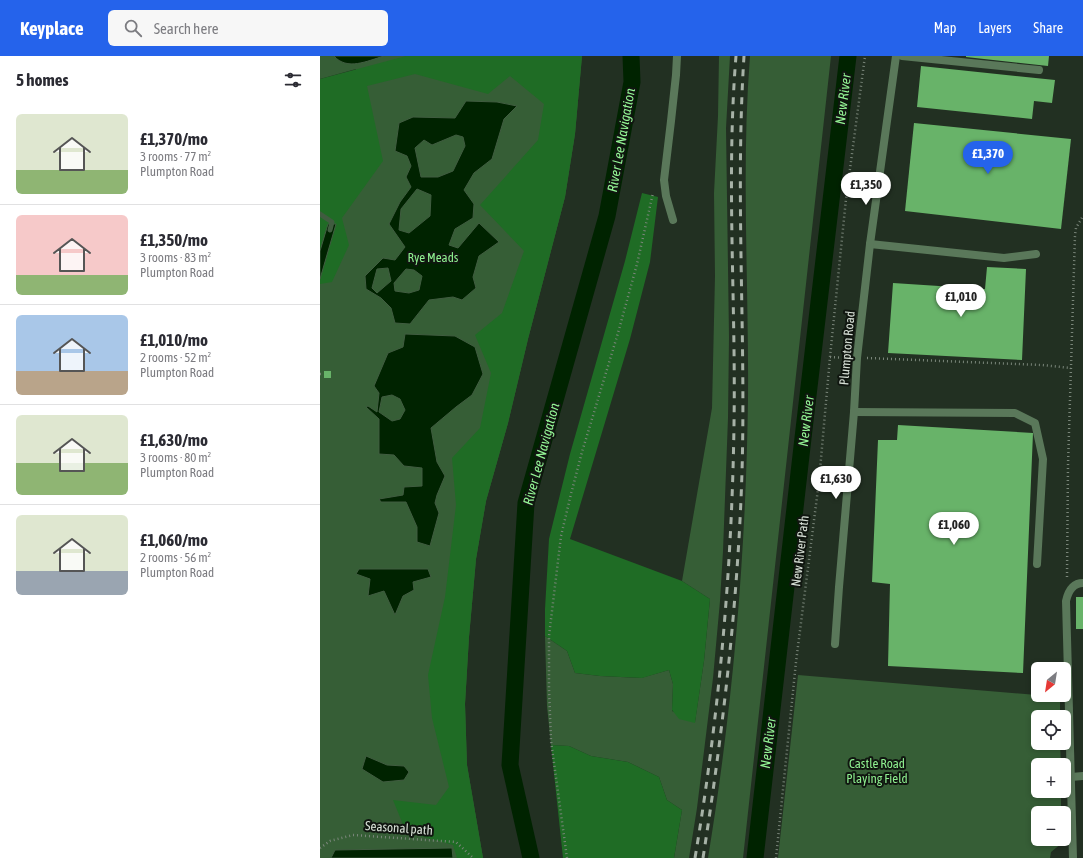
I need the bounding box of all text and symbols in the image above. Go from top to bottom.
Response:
search box [108,10,388,46]
text: Keyplace [20,17,84,39]
icon: search [122,17,144,39]
text: Search here [154,20,218,37]
text: Map [934,20,956,36]
text: Layers [978,20,1011,36]
text: Share [1033,20,1063,36]
icon: filters [282,69,304,91]
text: 5 homes [16,70,69,90]
water label: New River [832,72,854,125]
water label: River Lee Navigation [604,87,638,193]
text: £1,370/mo [140,129,208,149]
icon: home [48,130,96,178]
pin: £1,370 [955,141,1021,175]
text: £1,370 [972,146,1004,161]
text: 3 rooms · 77 m² [140,149,211,164]
text: Plumpton Road [140,164,214,179]
pin: £1,350 [833,172,899,206]
text: £1,350 [850,177,882,192]
text: £1,350/mo [140,230,208,250]
icon: home [48,231,96,279]
text: 3 rooms · 83 m² [140,250,211,265]
park label: Rye Meads [408,250,459,265]
text: Plumpton Road [140,265,214,280]
pin: £1,010 [928,284,994,318]
text: £1,010 [945,289,977,304]
street label: Plumpton Road [836,310,858,386]
text: £1,010/mo [140,330,208,350]
icon: home [48,331,96,379]
text: 2 rooms · 52 m² [140,350,211,365]
text: Plumpton Road [140,365,214,380]
water label: New River [795,394,817,447]
water label: River Lee Navigation [520,401,562,507]
text: £1,630/mo [140,430,208,450]
icon: home [48,431,96,479]
text: 3 rooms · 80 m² [140,450,211,465]
text: Plumpton Road [140,465,214,480]
pin: £1,630 [803,466,869,500]
text: £1,630 [820,471,852,486]
pin: £1,060 [921,512,987,546]
street label: New River Path [788,515,812,587]
text: £1,060 [938,517,970,532]
text: £1,060/mo [140,530,208,550]
icon: home [48,531,96,579]
text: 2 rooms · 56 m² [140,550,211,565]
text: Plumpton Road [140,565,214,580]
north arrow [1031,662,1071,702]
map controls [1031,662,1071,846]
button: locate [1031,710,1071,750]
water label: New River [757,716,779,769]
park label: Castle Road Playing Field [846,756,908,786]
button: + [1031,758,1071,798]
button: − [1031,806,1071,846]
street label: Seasonal path [365,818,433,838]

